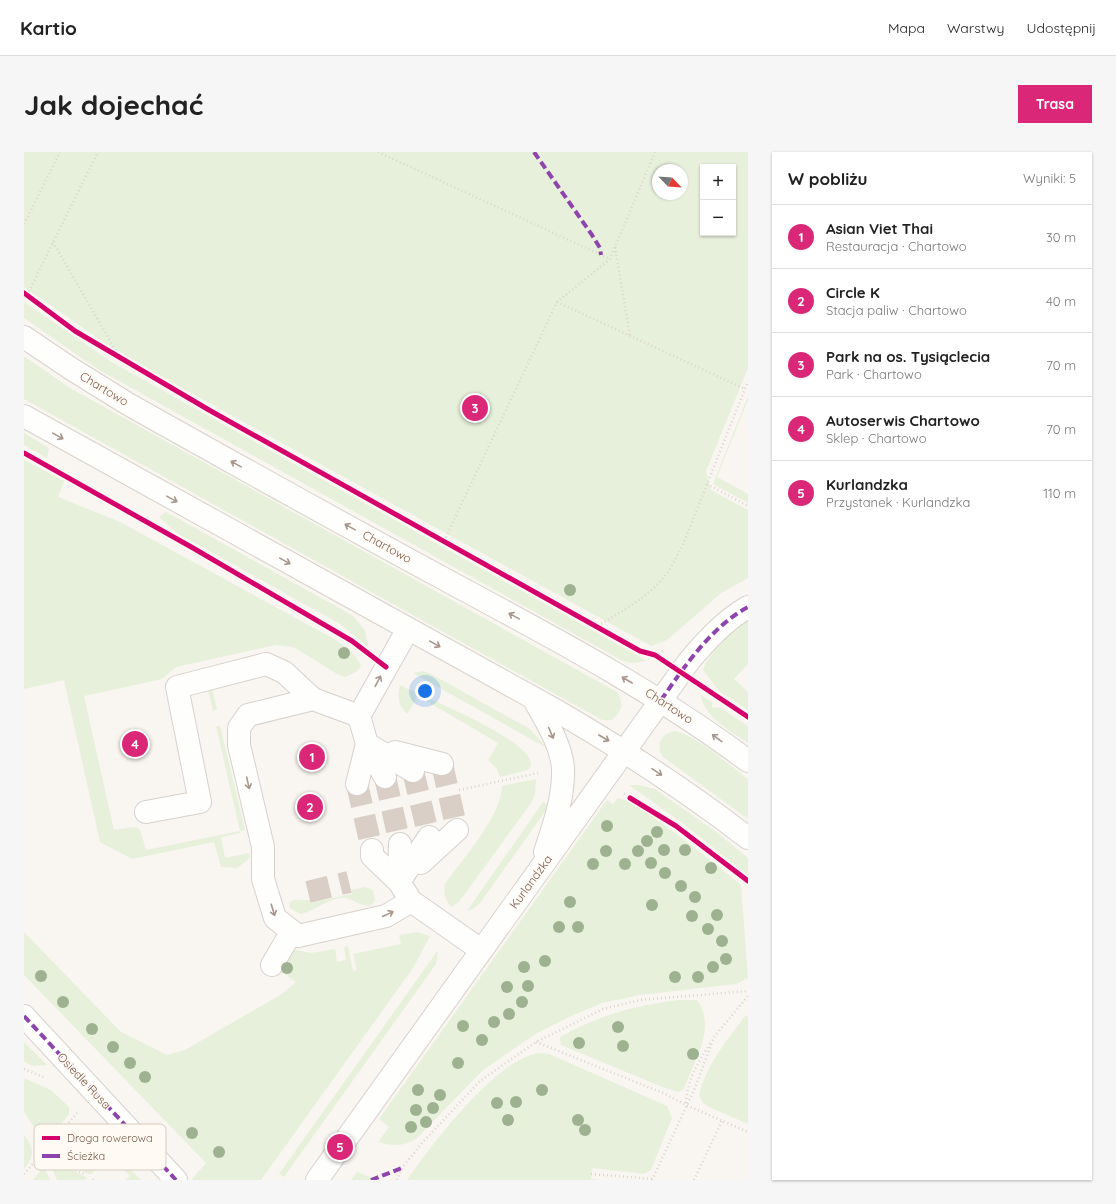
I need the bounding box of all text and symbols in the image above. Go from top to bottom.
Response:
text: Kartio [20,16,77,40]
text: Mapa [888,19,925,37]
text: Warstwy [947,19,1005,37]
text: Udostępnij [1027,19,1096,37]
button: Trasa [1018,85,1092,123]
text: Jak dojechać [24,87,203,122]
north arrow [652,164,688,200]
map controls [700,164,736,236]
button: + [700,164,736,200]
text: W pobliżu [788,168,868,189]
text: Wyniki: 5 [1023,170,1076,186]
button: − [700,200,736,236]
text: Asian Viet Thai [826,219,933,238]
text: 1 [798,229,804,245]
text: 30 m [1046,229,1076,245]
text: Restauracja · Chartowo [826,238,967,254]
text: Circle K [826,283,880,302]
text: 2 [797,293,805,309]
text: 40 m [1046,293,1076,309]
text: Stacja paliw · Chartowo [826,302,967,318]
text: Park na os. Tysiąclecia [826,347,990,366]
text: 3 [798,357,804,373]
text: 70 m [1046,357,1076,373]
text: Park · Chartowo [826,366,922,382]
street label: Chartowo [77,368,131,409]
pin: 3 [462,393,488,423]
text: Autoserwis Chartowo [826,411,980,430]
text: 4 [797,421,805,437]
text: 70 m [1046,421,1076,437]
text: Sklep · Chartowo [826,430,927,446]
one-way arrow [52,433,64,440]
one-way arrow [231,460,243,468]
text: Kurlandzka [826,475,908,494]
text: 5 [797,485,805,501]
text: 110 m [1043,485,1076,501]
text: Przystanek · Kurlandzka [826,494,970,510]
one-way arrow [165,495,177,503]
one-way arrow [344,523,356,531]
street label: Chartowo [360,527,415,566]
one-way arrow [279,558,291,566]
one-way arrow [508,612,520,620]
one-way arrow [429,641,441,648]
one-way arrow [374,676,382,688]
one-way arrow [621,676,633,684]
your location [415,681,435,701]
street label: Chartowo [643,685,696,727]
one-way arrow [548,726,556,738]
pin: 4 [122,729,148,759]
one-way arrow [598,734,609,742]
one-way arrow [711,734,722,742]
pin: 1 [299,742,325,772]
one-way arrow [651,768,662,776]
one-way arrow [245,776,253,789]
pin: 2 [297,792,323,822]
street label: Kurlandzka [506,852,555,912]
one-way arrow [269,904,277,916]
one-way arrow [382,910,394,917]
street label: Osiedle Rusa [54,1049,114,1112]
legend [34,1124,166,1170]
text: Droga rowerowa [67,1131,153,1145]
pin: 5 [327,1132,353,1162]
text: Ścieżka [67,1149,105,1163]

